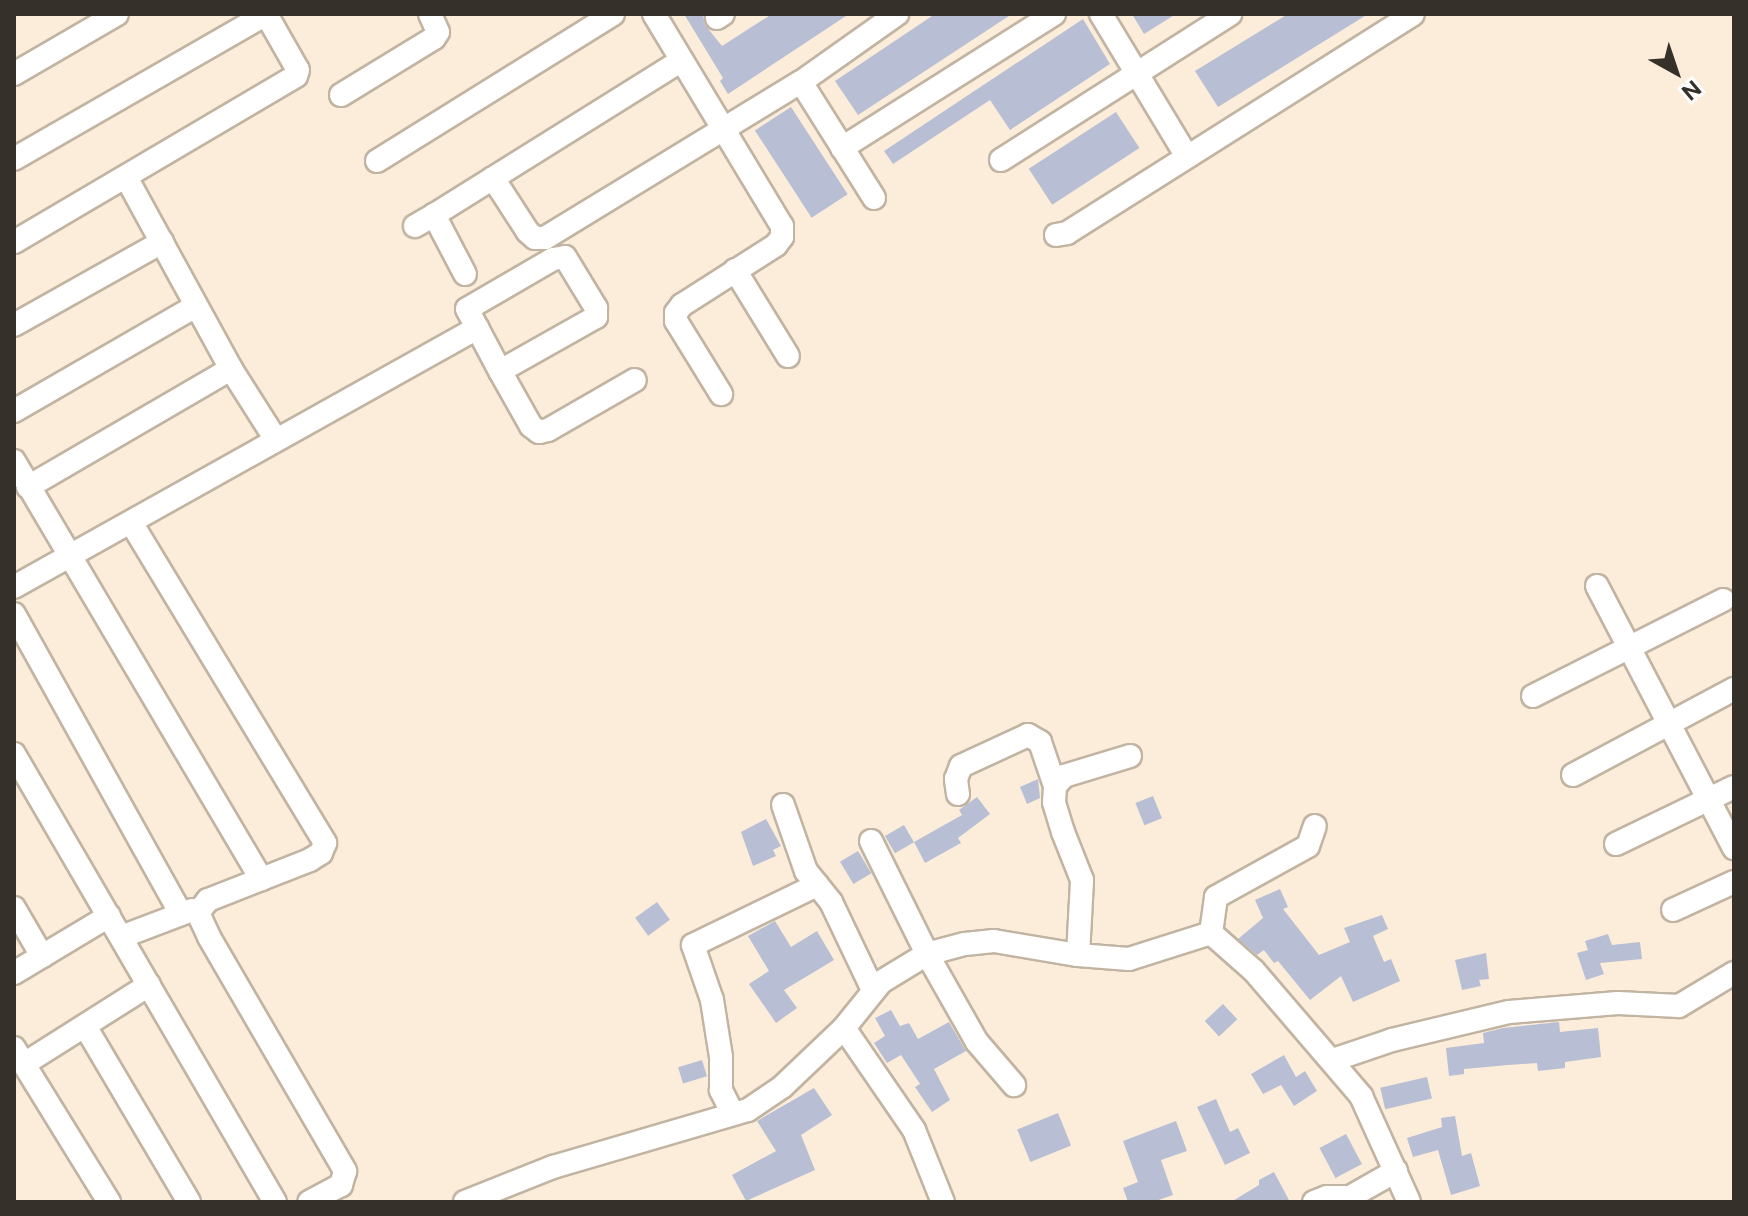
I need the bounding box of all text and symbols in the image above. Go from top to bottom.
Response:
north arrow [1636,32,1716,112]
text: N [1676,75,1706,106]

